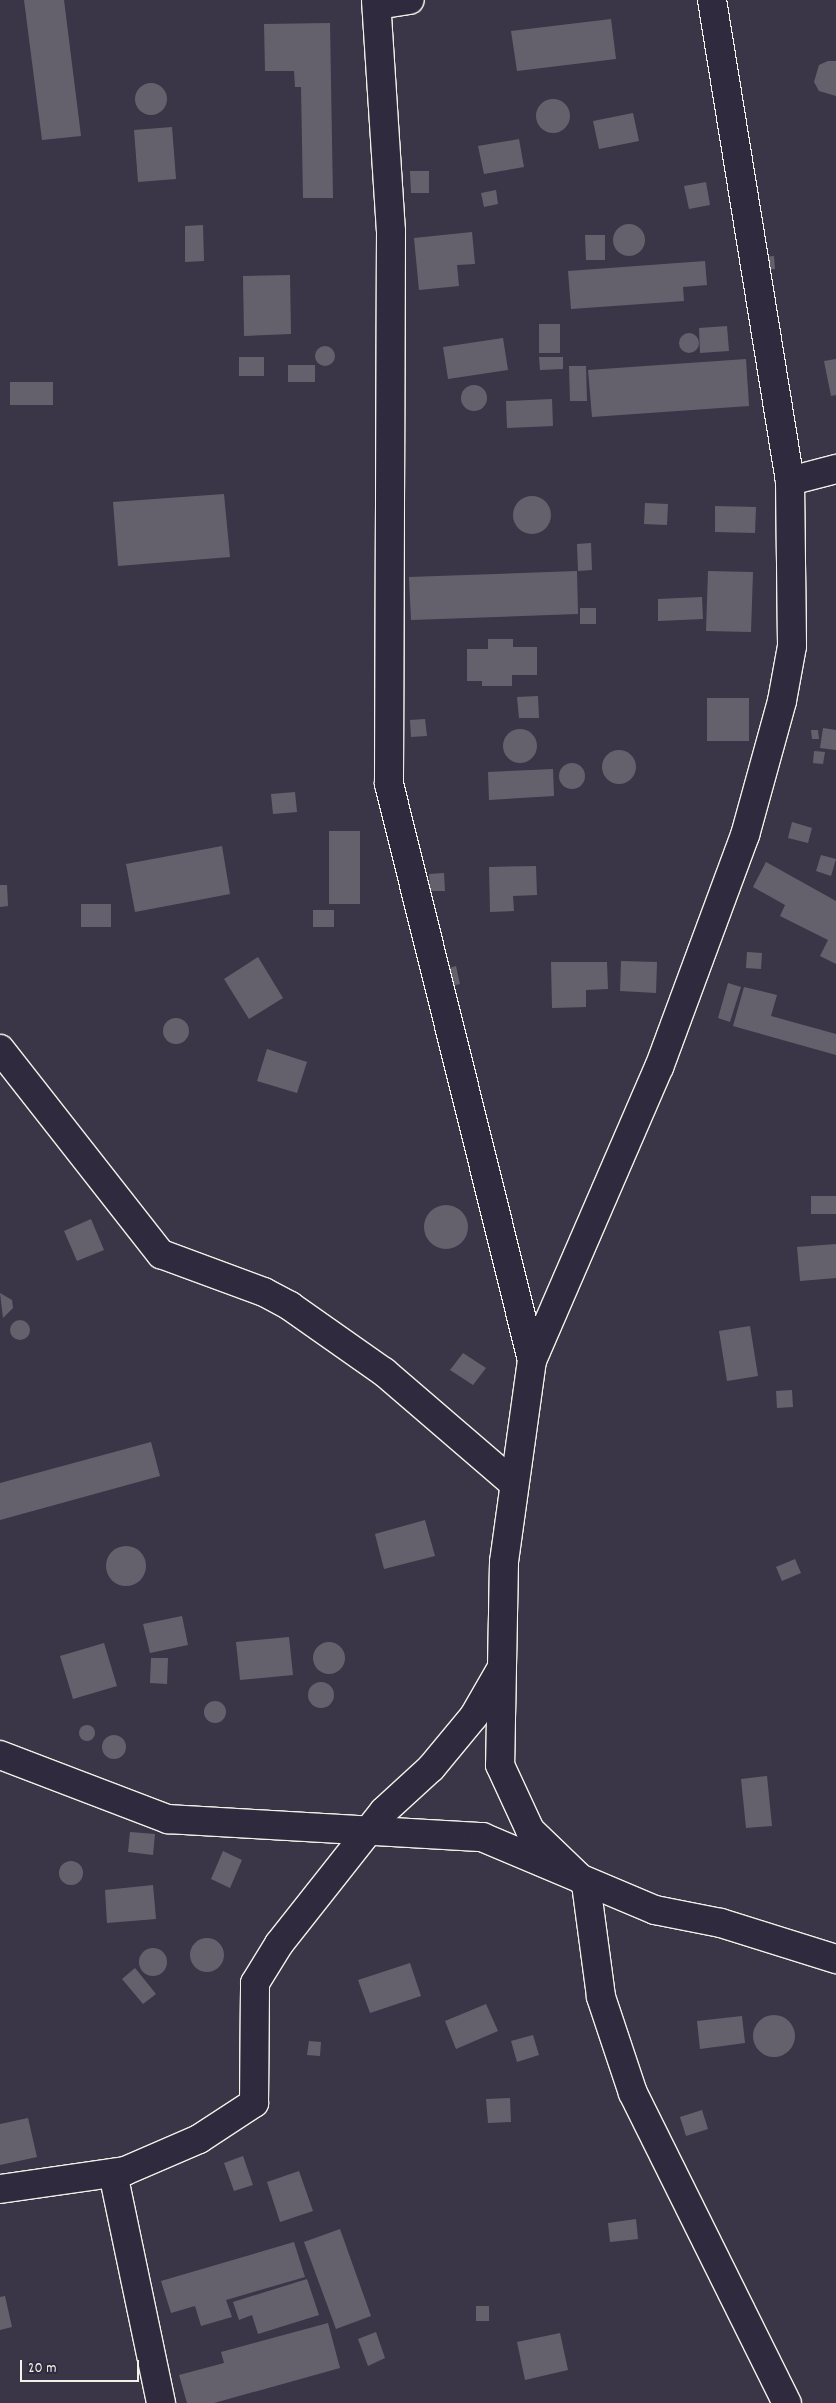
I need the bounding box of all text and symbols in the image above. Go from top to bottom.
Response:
scale bar [22,2350,141,2382]
text: 20 m [28,2358,56,2380]

